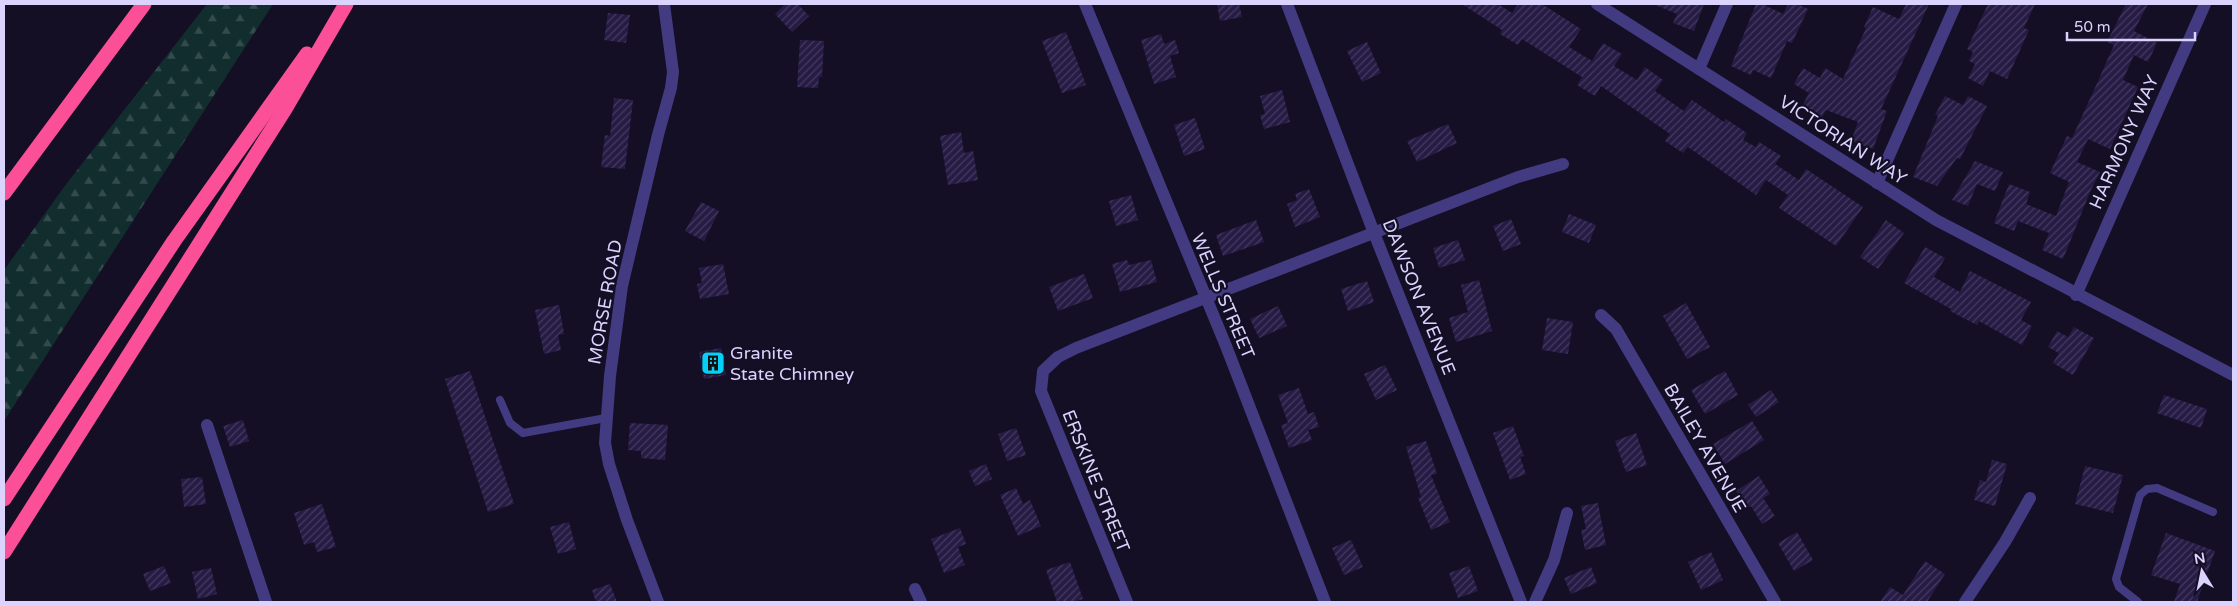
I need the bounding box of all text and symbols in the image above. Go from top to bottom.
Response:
scale bar [2067,10,2194,42]
text: 50 m [2074,18,2111,36]
street label: HARMONY WAY [2085,71,2164,212]
street label: VICTORIAN WAY [1775,91,1911,190]
street label: DAWSON AVENUE [1378,216,1460,378]
street label: WELLS STREET [1187,230,1259,362]
street label: MORSE ROAD [583,238,627,366]
place label: Granite State Chimney [730,342,855,385]
building icon: Granite State Chimney [700,350,726,376]
street label: BAILEY AVENUE [1659,380,1751,516]
street label: ERSKINE STREET [1057,407,1135,555]
north arrow [2177,546,2227,596]
text: N [2193,549,2207,568]

